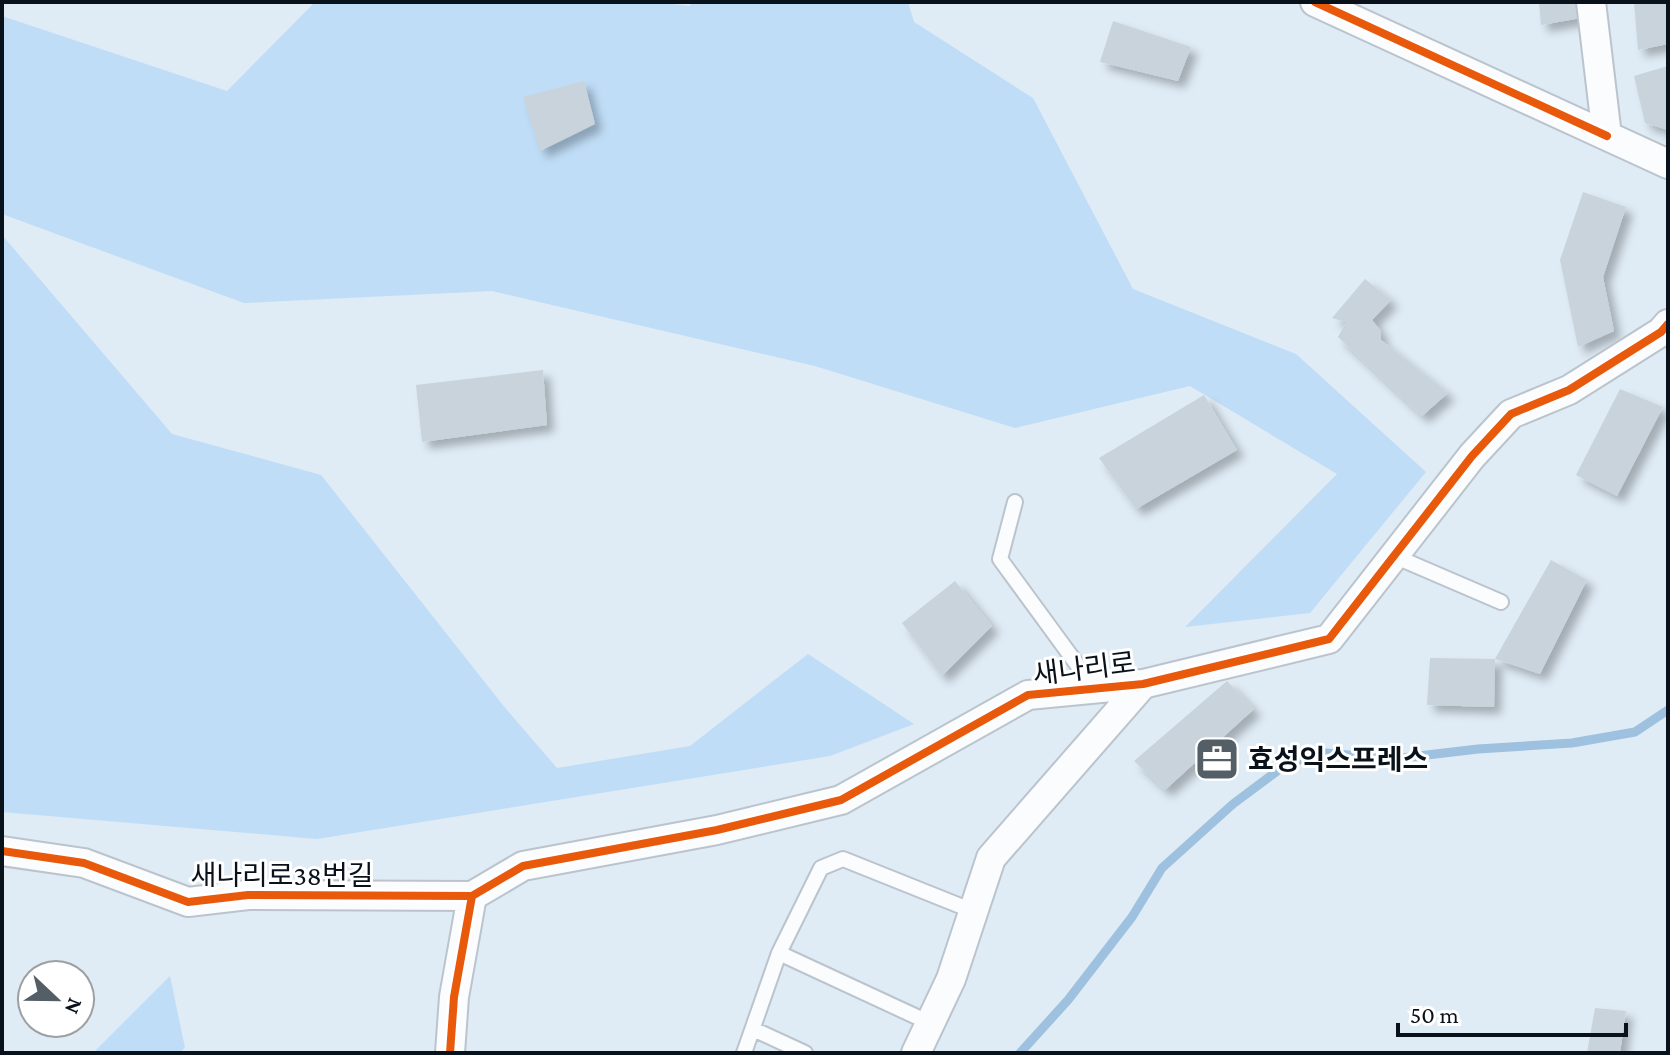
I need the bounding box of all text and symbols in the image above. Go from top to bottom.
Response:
street label: 새나리로 [1031,647,1137,690]
office icon: 효성익스프레스 [1193,735,1241,783]
place label: 효성익스프레스 [1248,744,1428,775]
street label: 새나리로38번길 [191,860,373,891]
north arrow [16,959,96,1039]
scale bar [1398,987,1626,1037]
text: N [60,995,88,1018]
text: 50 m [1410,1001,1459,1028]

